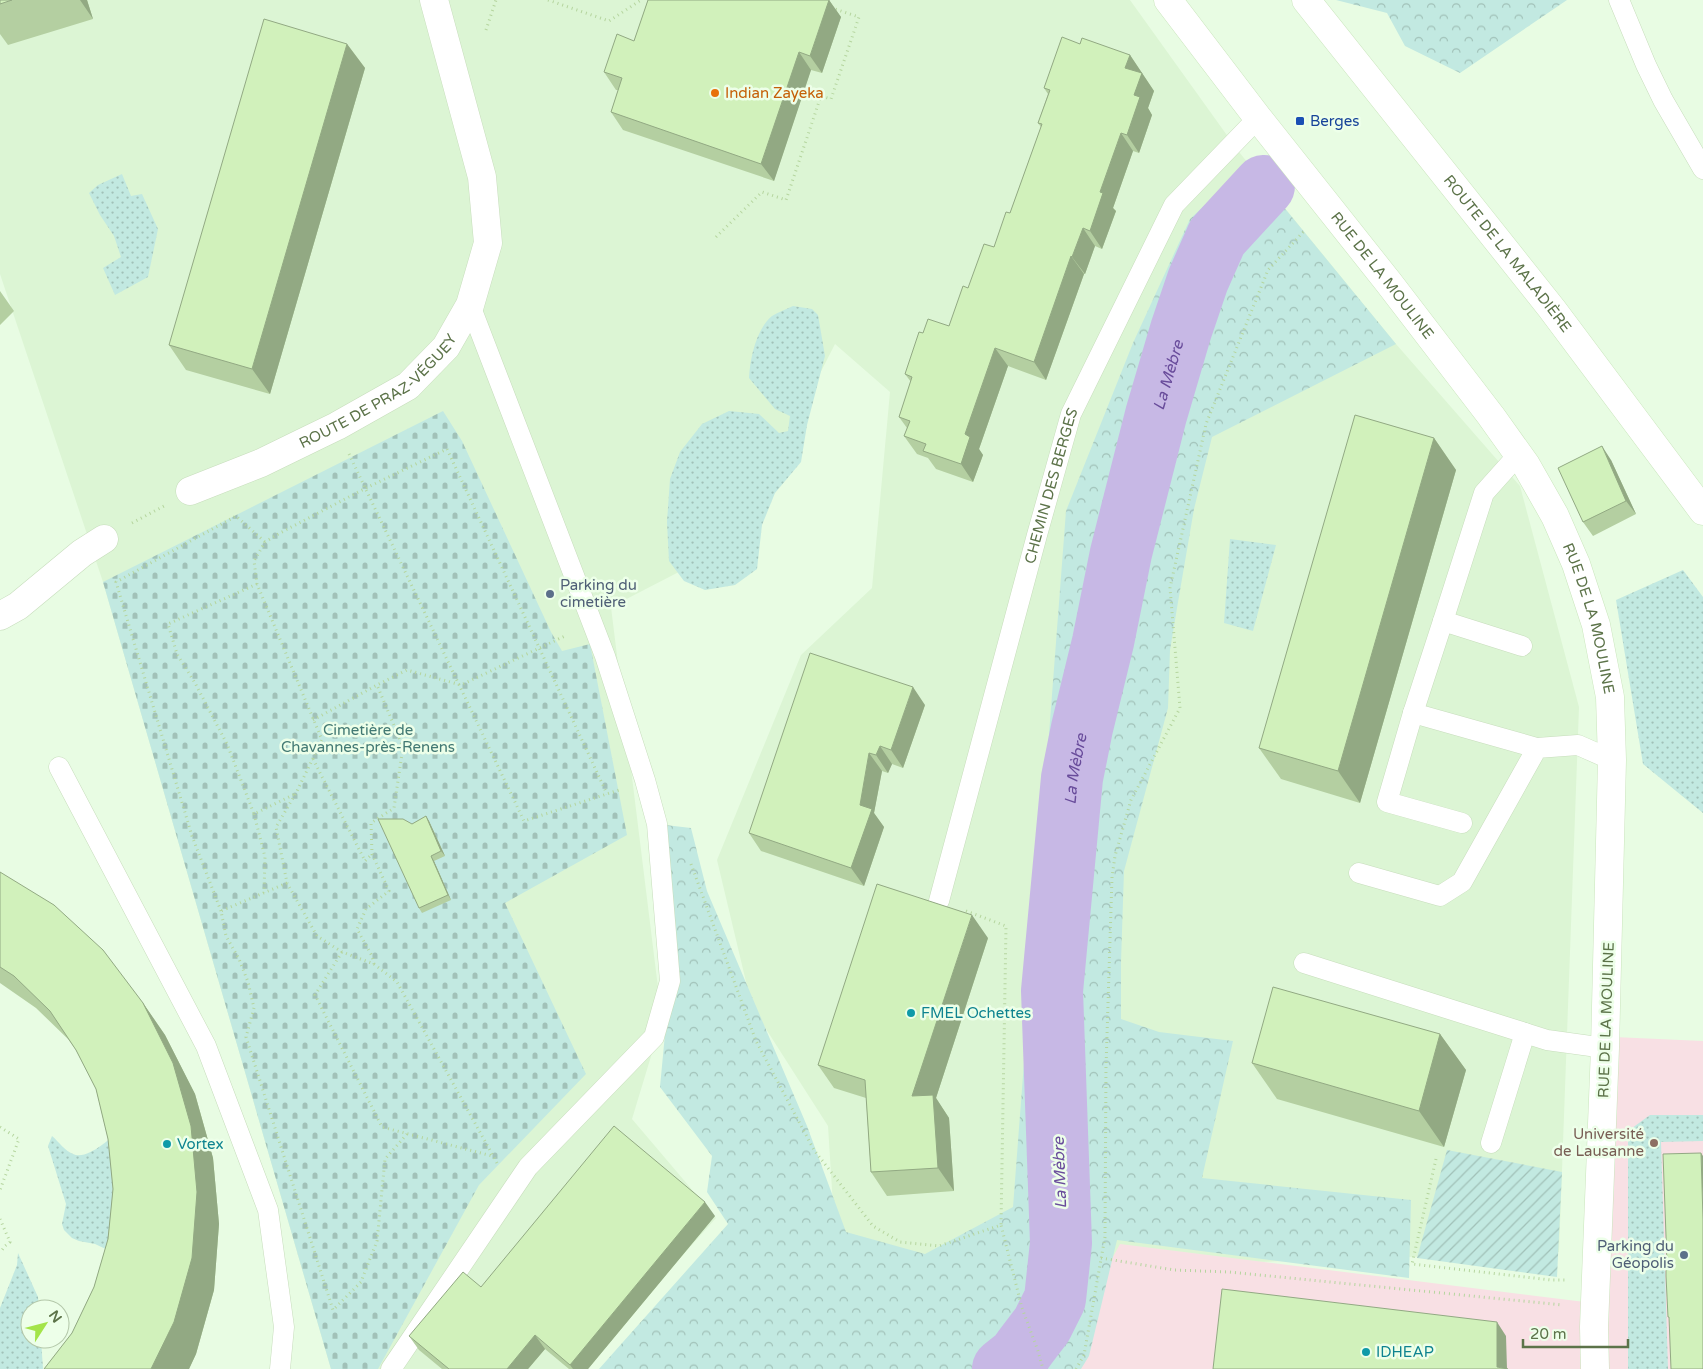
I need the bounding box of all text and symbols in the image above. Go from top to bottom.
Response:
place label: Indian Zayeka [725,84,824,102]
marker: Indian Zayeka [709,87,721,99]
place label: Berges [1310,112,1360,130]
marker: Berges [1294,115,1306,127]
street label: ROUTE DE LA MALADIÈRE [1440,171,1575,336]
street label: RUE DE LA MOULINE [1327,208,1438,343]
street label: ROUTE DE PRAZ-VÉGUEY [296,330,461,452]
water label: La Mèbre [1149,337,1189,413]
street label: CHEMIN DES BERGES [1021,405,1082,566]
street label: RUE DE LA MOULINE [1559,540,1618,695]
place label: Parking du cimetière [560,576,637,611]
marker: Parking du cimetière [544,588,556,600]
park label: Cimetière de Chavannes-près-Renens [281,721,455,756]
water label: La Mèbre [1061,731,1092,805]
street label: RUE DE LA MOULINE [1594,942,1618,1098]
place label: FMEL Ochettes [921,1004,1031,1022]
marker: FMEL Ochettes [905,1007,917,1019]
place label: Université de Lausanne [1554,1125,1644,1160]
place label: Vortex [177,1135,224,1153]
water label: La Mèbre [1049,1136,1071,1209]
marker: Université de Lausanne [1648,1137,1660,1149]
marker: Vortex [161,1138,173,1150]
place label: Parking du Géopolis [1597,1237,1674,1272]
marker: Parking du Géopolis [1678,1249,1690,1261]
north arrow [20,1299,70,1349]
text: N [45,1307,65,1326]
scale bar [1523,1316,1628,1348]
text: 20 m [1530,1325,1567,1343]
place label: IDHEAP [1376,1343,1434,1361]
marker: IDHEAP [1360,1346,1372,1358]

